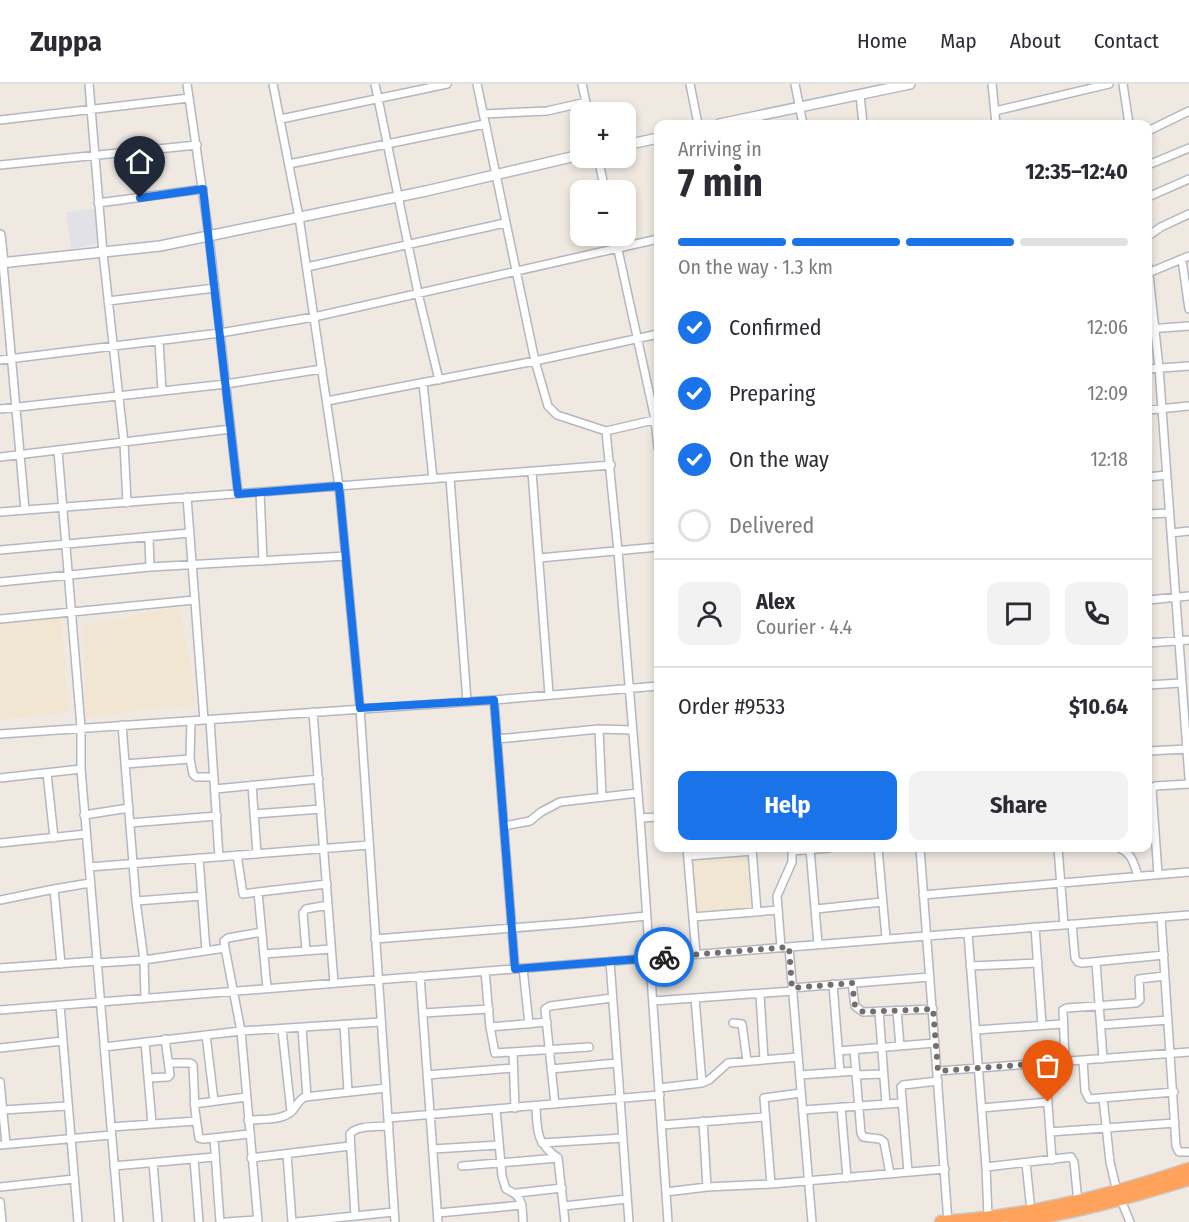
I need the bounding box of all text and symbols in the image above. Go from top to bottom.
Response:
text: Zuppa [30,25,102,58]
text: Home [857,28,907,54]
text: Map [940,28,977,54]
text: About [1010,28,1061,54]
text: Contact [1094,28,1159,54]
map controls [570,102,636,246]
button: + [570,102,636,168]
pin [114,136,165,198]
text: Arriving in [678,137,762,161]
icon: home [123,145,156,178]
text: 12:35–12:40 [1025,158,1128,185]
text: 7 min [678,160,763,206]
button: − [570,180,636,246]
text: On the way · 1.3 km [678,255,833,279]
icon: check [678,311,711,344]
text: Confirmed [729,314,822,341]
text: 12:06 [1087,315,1128,339]
icon: check [678,377,711,410]
text: Preparing [729,380,815,407]
text: 12:09 [1087,381,1128,405]
icon: check [678,443,711,476]
text: On the way [729,446,829,473]
text: 12:18 [1090,447,1128,471]
text: Delivered [729,512,814,539]
button: person [678,582,741,645]
button: chat [987,582,1050,645]
button: phone [1065,582,1128,645]
text: Alex [756,588,795,615]
text: Courier · 4.4 [756,615,852,639]
text: Order #9533 [678,693,785,720]
text: $10.64 [1069,693,1128,720]
button: Help [678,771,897,840]
button: Share [909,771,1128,840]
courier [634,927,694,987]
icon: bike [648,941,681,974]
pin [1022,1040,1073,1102]
icon: bag [1031,1049,1064,1082]

